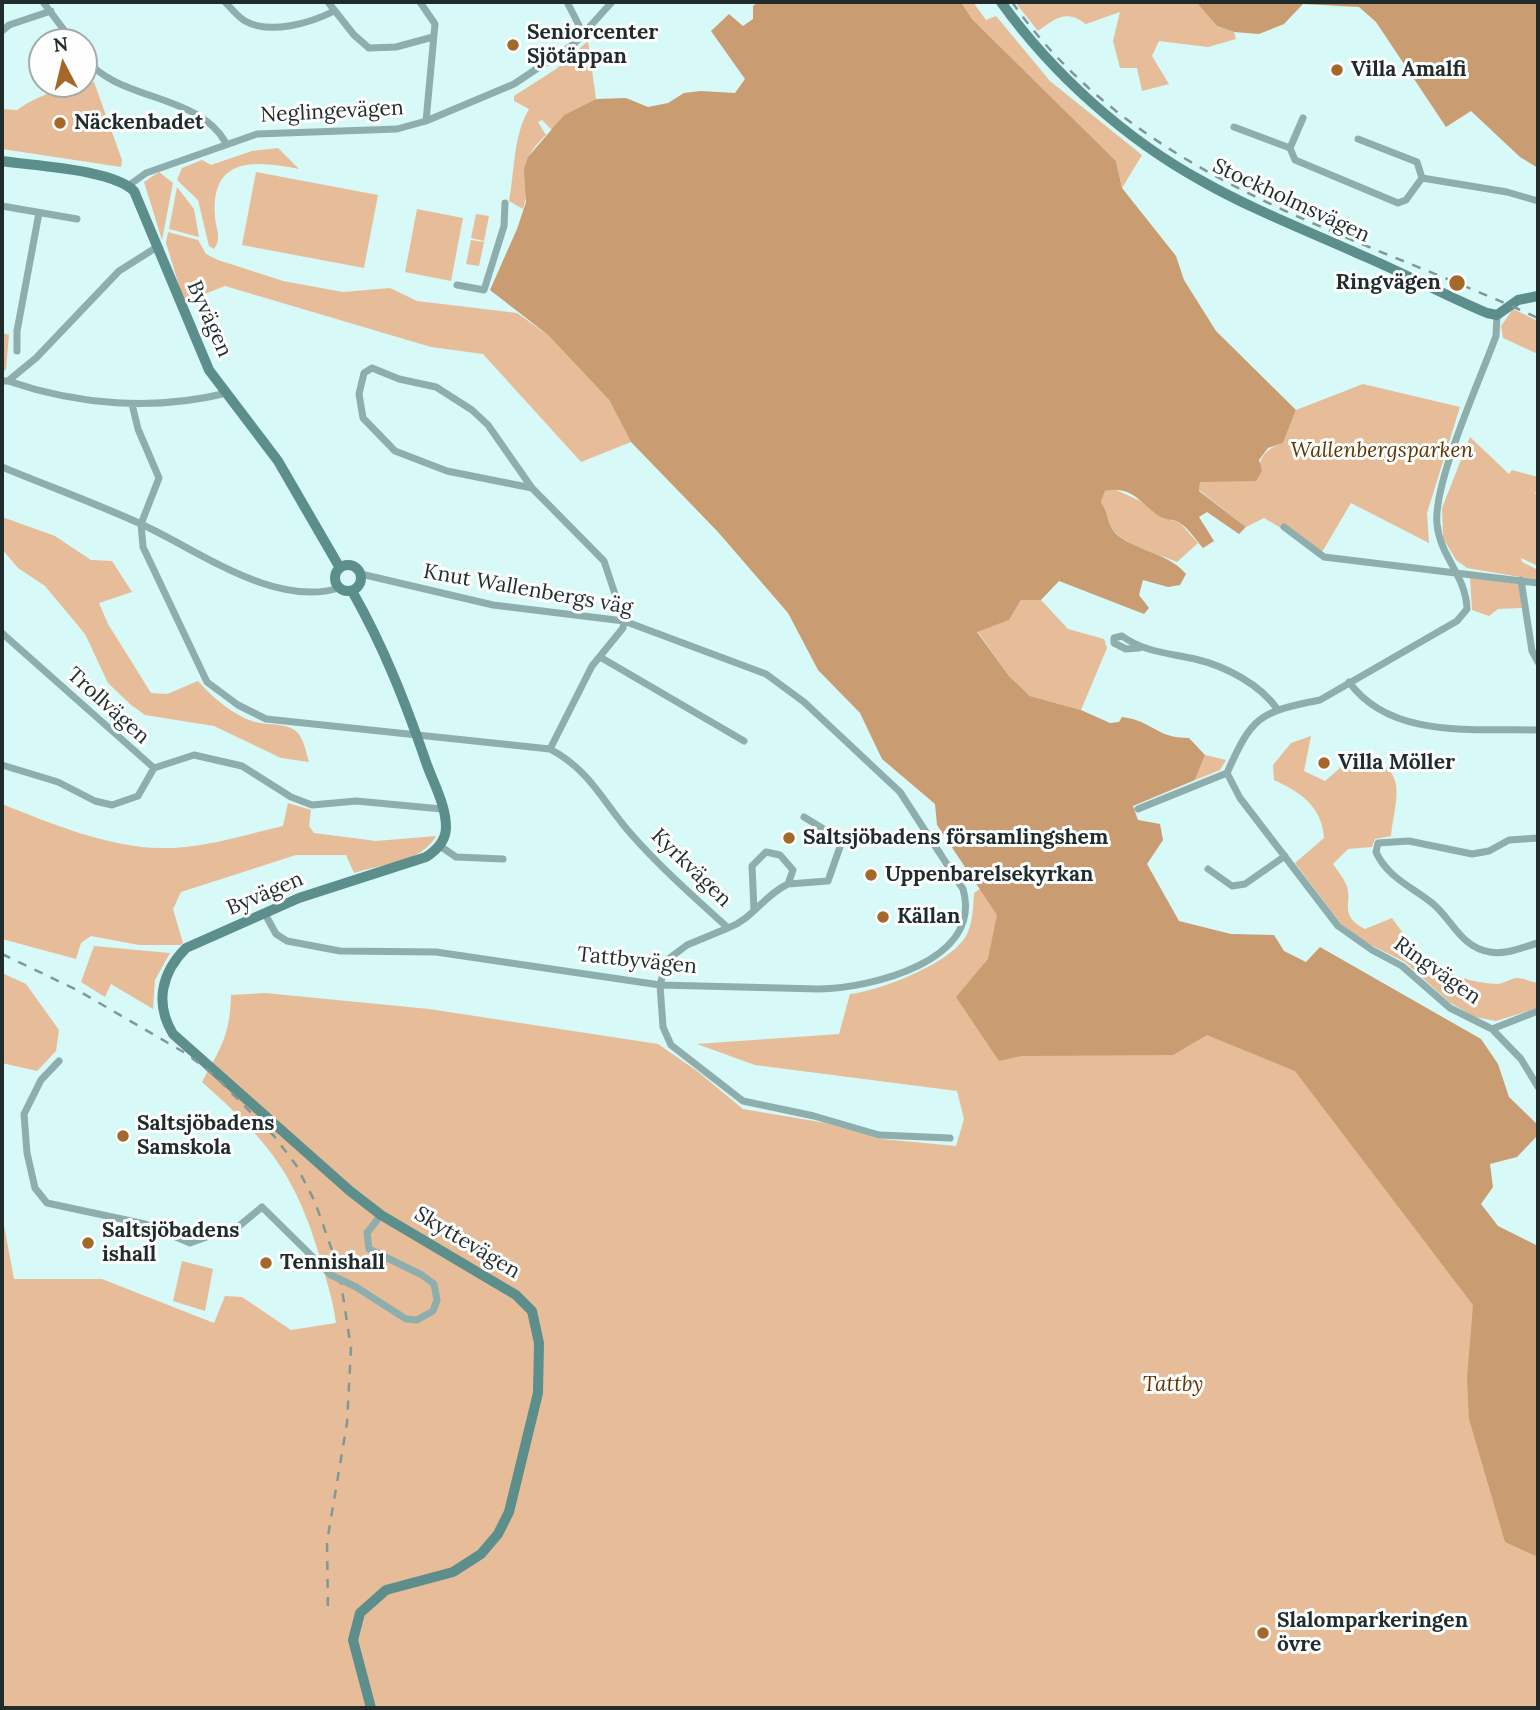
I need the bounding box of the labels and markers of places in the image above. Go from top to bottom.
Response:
place label: Seniorcenter Sjötäppan [527,20,658,70]
marker: Seniorcenter Sjötäppan [505,37,521,53]
place label: Villa Amalfi [1351,57,1467,83]
marker: Villa Amalfi [1329,62,1345,78]
place label: Näckenbadet [74,110,204,136]
marker: Näckenbadet [52,115,68,131]
place label: Ringvägen [1336,270,1441,296]
marker: Ringvägen [1447,273,1467,293]
place label: Villa Möller [1338,750,1455,776]
marker: Villa Möller [1316,755,1332,771]
place label: Saltsjöbadens församlingshem [803,825,1108,851]
marker: Saltsjöbadens församlingshem [781,830,797,846]
place label: Uppenbarelsekyrkan [885,862,1093,888]
marker: Uppenbarelsekyrkan [863,867,879,883]
place label: Källan [897,904,960,930]
marker: Källan [875,909,891,925]
place label: Saltsjöbadens Samskola [137,1111,274,1161]
marker: Saltsjöbadens Samskola [115,1128,131,1144]
place label: Saltsjöbadens ishall [102,1218,239,1268]
marker: Saltsjöbadens ishall [80,1235,96,1251]
place label: Tennishall [280,1250,385,1276]
marker: Tennishall [258,1255,274,1271]
place label: Slalomparkeringen övre [1277,1608,1468,1658]
marker: Slalomparkeringen övre [1255,1625,1271,1641]

